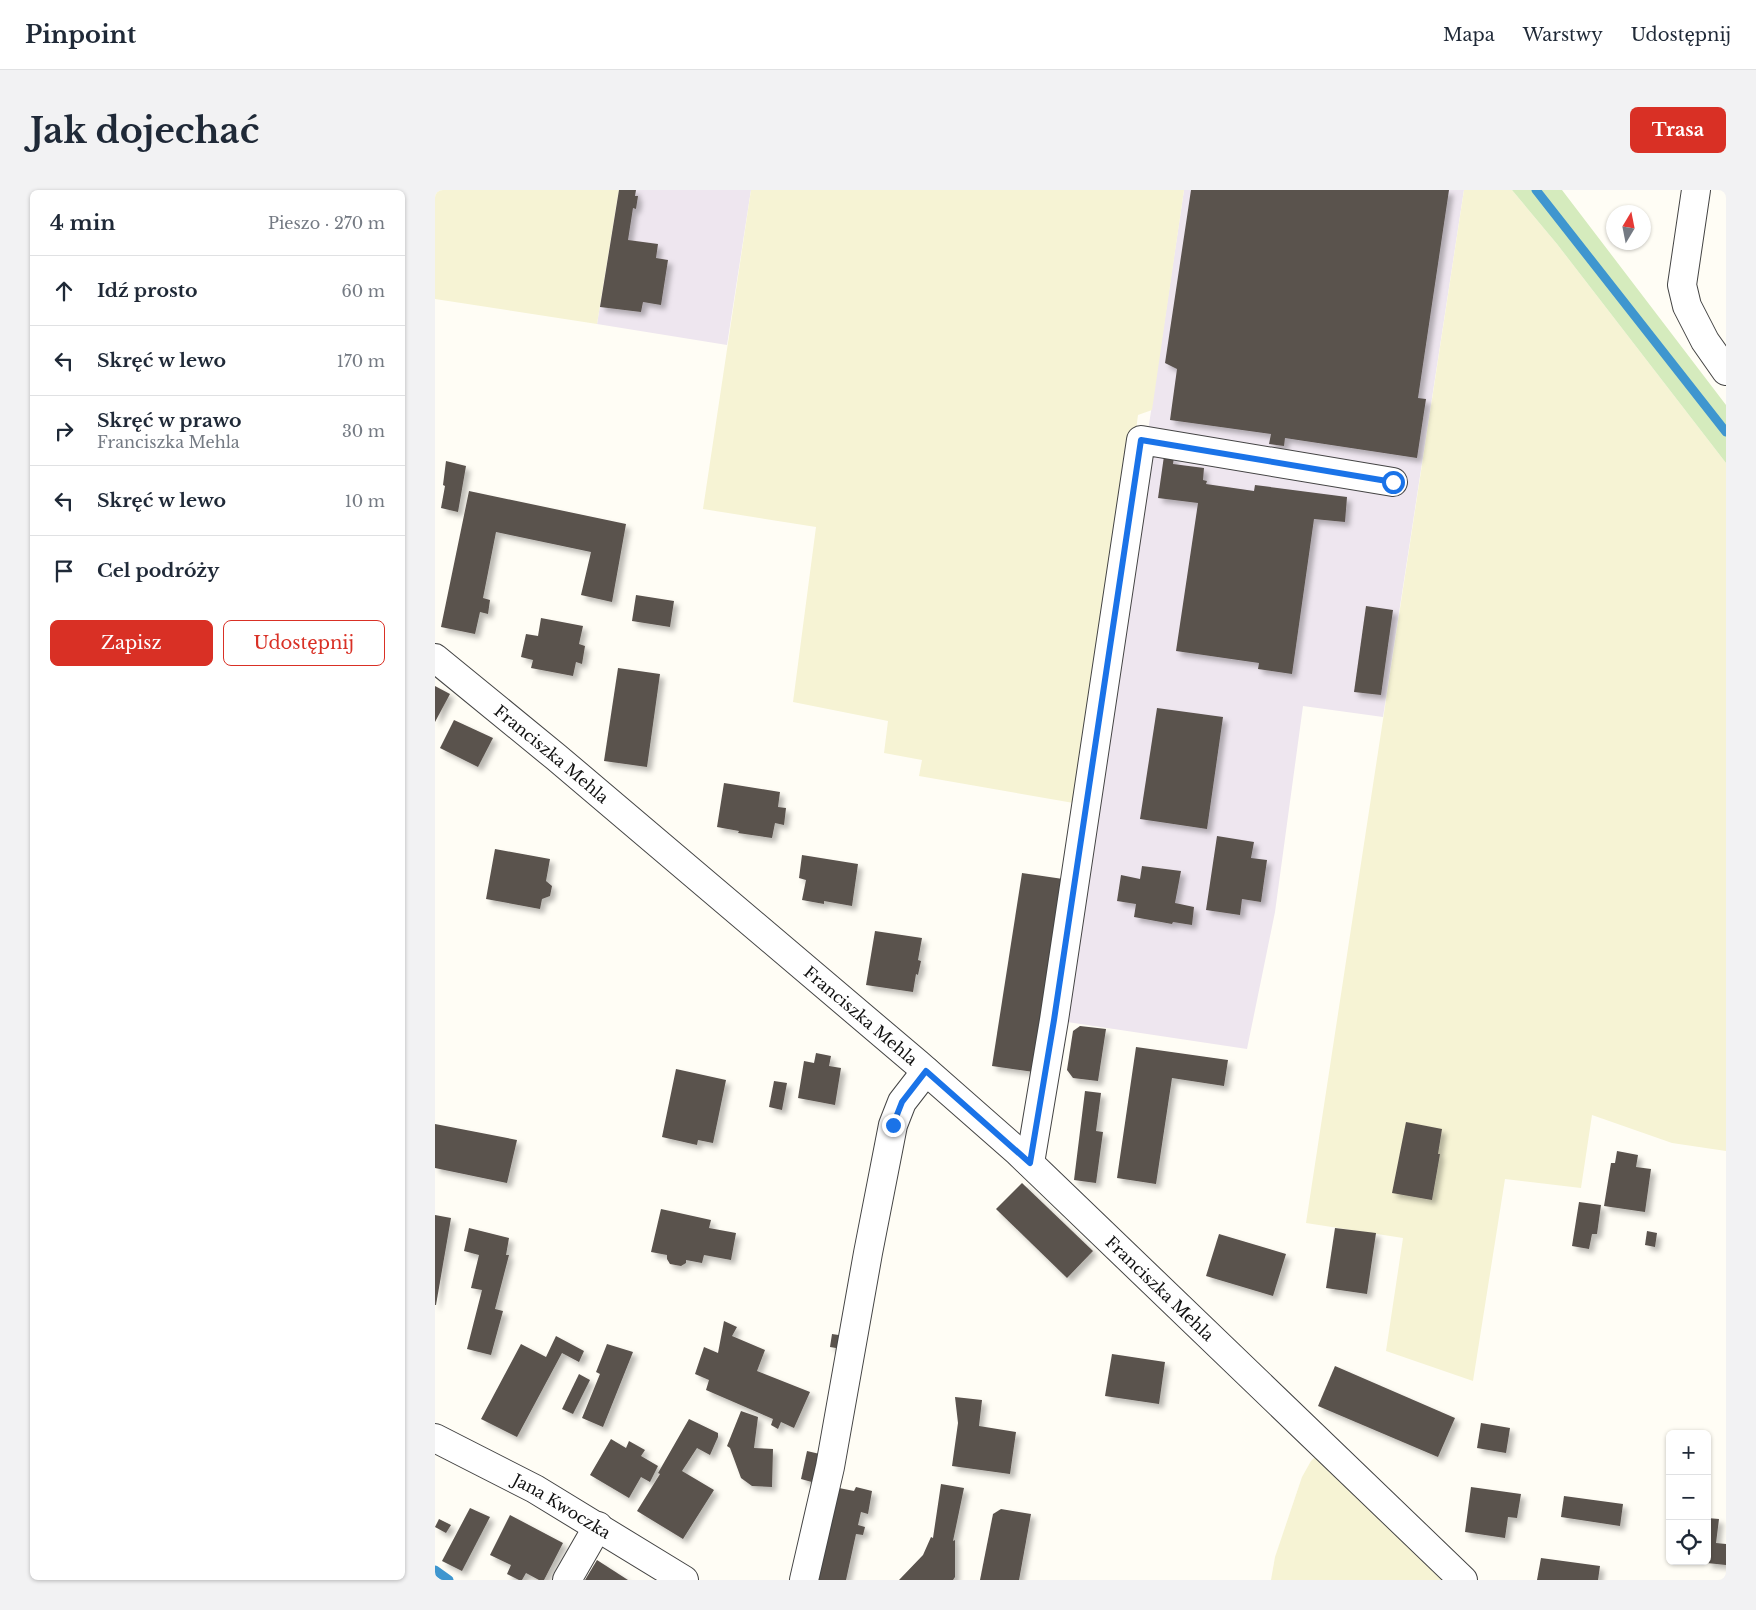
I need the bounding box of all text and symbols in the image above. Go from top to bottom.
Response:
text: Pinpoint [25,20,136,49]
text: Mapa [1443,24,1495,46]
text: Warstwy [1523,24,1603,46]
text: Udostępnij [1631,24,1731,46]
button: Trasa [1630,107,1726,153]
text: Jak dojechać [30,109,259,152]
north arrow [1606,205,1651,250]
text: 4 min [50,210,116,236]
text: Pieszo · 270 m [268,213,385,233]
icon: ahead [50,277,78,305]
text: Idź prosto [97,279,198,302]
text: 60 m [342,281,385,301]
icon: left [50,347,78,375]
text: Skręć w lewo [97,349,226,372]
text: 170 m [337,351,385,371]
text: Skręć w prawo [97,409,242,432]
icon: right [50,417,78,445]
text: 30 m [342,421,385,441]
text: Franciszka Mehla [97,432,240,452]
route start [1382,471,1405,494]
icon: left [50,487,78,515]
text: Skręć w lewo [97,489,226,512]
text: 10 m [345,491,385,511]
icon: arrive [50,557,78,585]
text: Cel podróży [97,559,219,582]
button: Zapisz [50,620,213,666]
button: Udostępnij [223,620,385,666]
street label: Franciszka Mehla [490,701,613,807]
street label: Franciszka Mehla [800,962,922,1069]
route end [882,1114,905,1137]
street label: Franciszka Mehla [1101,1232,1218,1345]
map controls [1666,1430,1711,1565]
button: + [1666,1430,1711,1475]
street label: Jana Kwoczka [508,1468,615,1543]
button: − [1666,1475,1711,1520]
button: locate [1666,1520,1711,1565]

